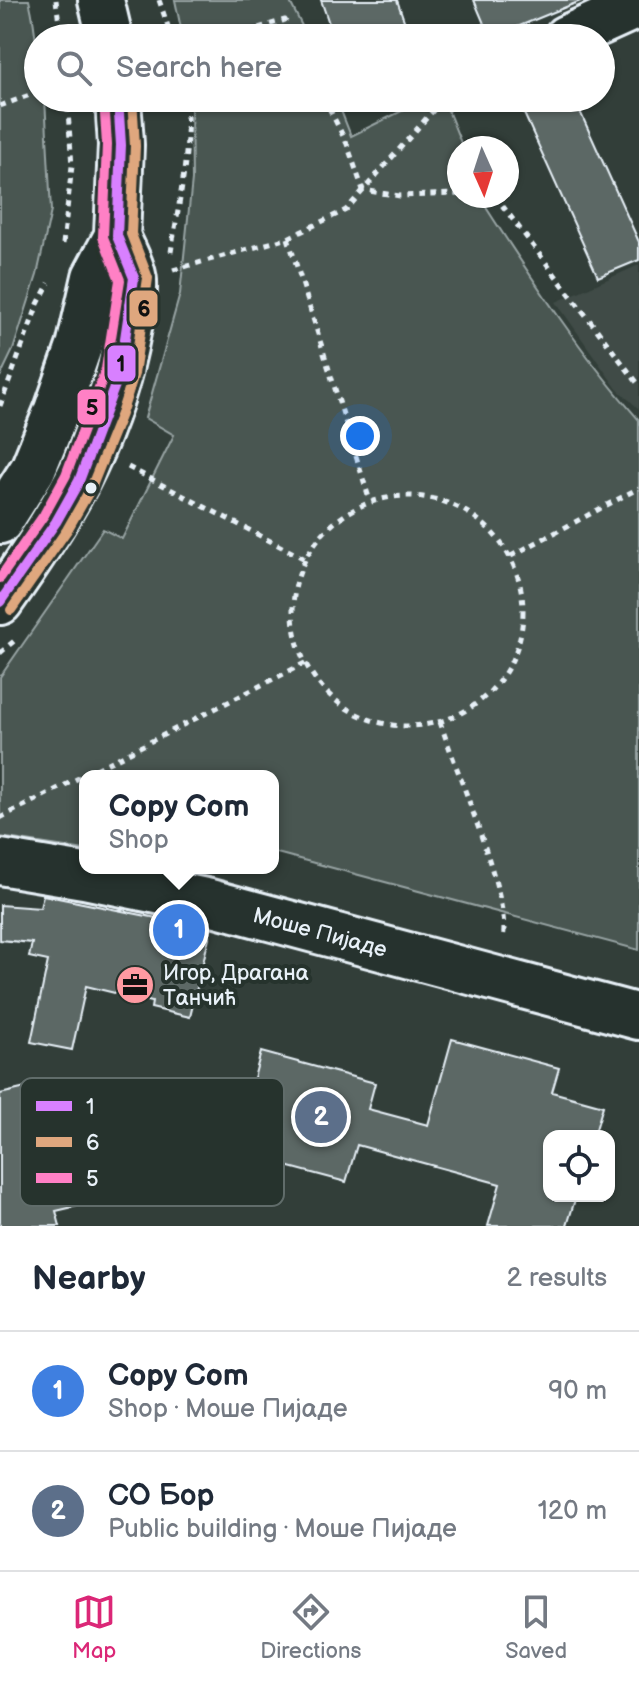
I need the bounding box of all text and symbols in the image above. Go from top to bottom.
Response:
search box [24,24,615,112]
icon: search [52,46,96,90]
text: Search here [116,50,282,86]
north arrow [447,136,519,208]
line badge: 6 [128,289,159,328]
text: 6 [137,296,151,323]
line badge: 1 [106,344,137,383]
text: 1 [116,351,126,378]
line badge: 5 [76,388,107,426]
text: 5 [86,395,99,422]
your location [340,416,380,456]
unlabelled marker [83,480,99,496]
popup [79,770,279,874]
text: Copy Com [109,789,249,825]
text: Shop [109,825,169,856]
pin: 1 [153,900,205,960]
street label: Моше Пијаде [250,902,390,964]
place label: Игор, Драгана Танчић [163,960,309,1012]
office icon: Игор, Драгана Танчић [114,964,156,1006]
legend [20,1078,284,1206]
pin: 2 [295,1087,347,1147]
text: 1 [86,1094,95,1121]
text: 6 [86,1130,99,1157]
map controls [543,1130,615,1202]
button: locate [543,1130,615,1202]
text: 5 [86,1166,99,1193]
text: Nearby [32,1258,146,1299]
text: 2 results [507,1263,607,1294]
text: Copy Com [108,1358,249,1394]
text: 1 [53,1376,63,1407]
text: 90 m [548,1376,607,1407]
text: Shop · Моше Пијаде [108,1394,347,1425]
text: СО Бор [108,1478,214,1514]
text: 2 [50,1496,66,1527]
text: 120 m [538,1496,607,1527]
text: Public building · Моше Пијаде [108,1514,457,1545]
tab: Map [72,1590,116,1665]
tab: Directions [260,1590,361,1665]
tab: Saved [505,1590,567,1665]

